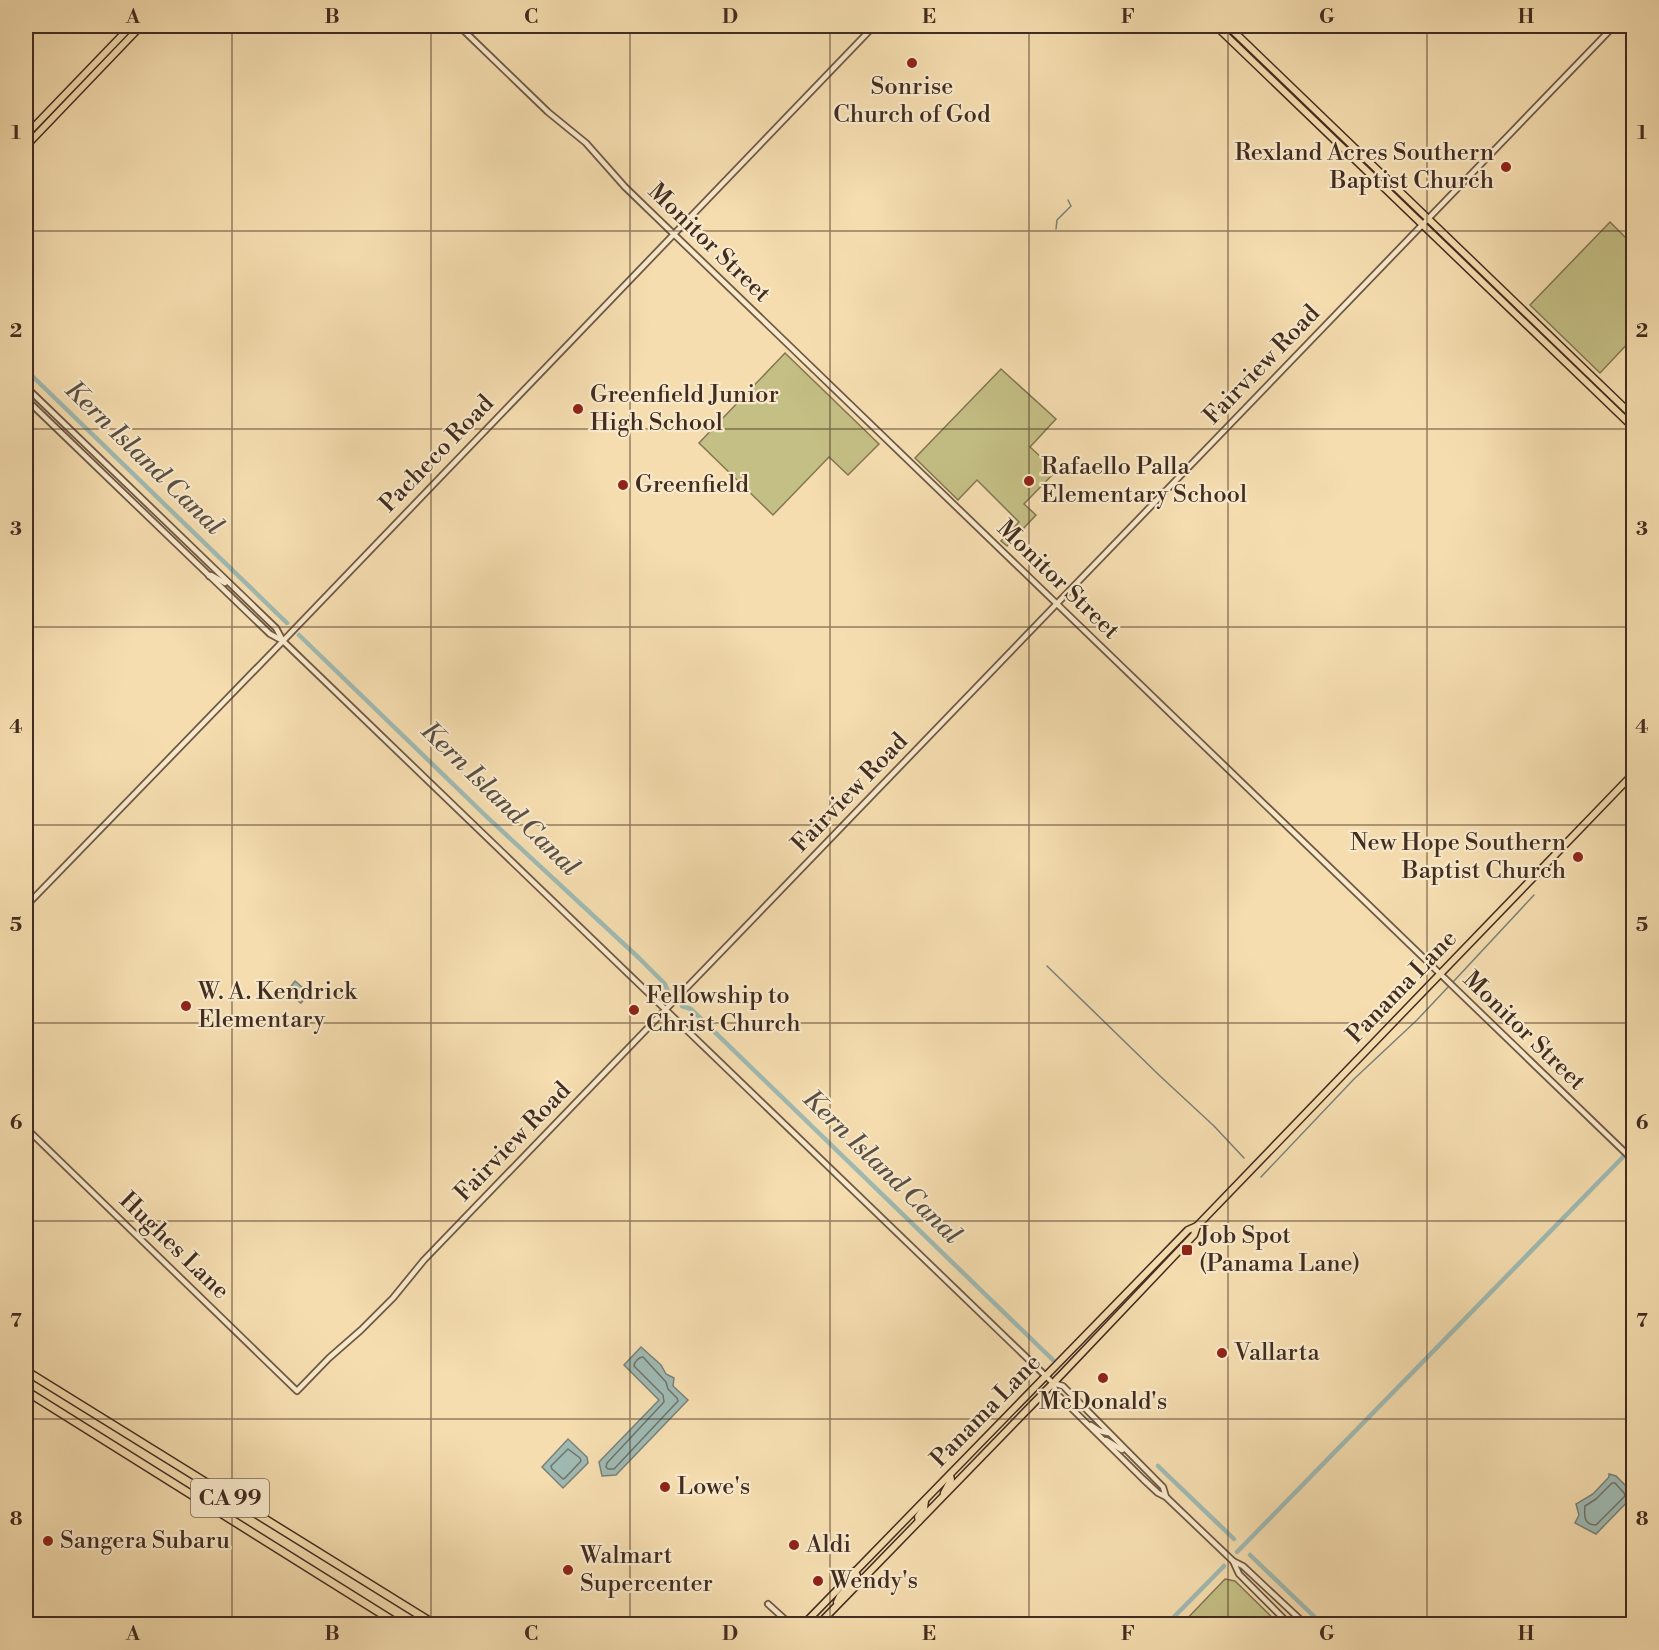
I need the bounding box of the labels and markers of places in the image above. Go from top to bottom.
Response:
marker: Sonrise Church of God [905,56,919,70]
place label: Sonrise Church of God [833,72,991,130]
place label: Rexland Acres Southern Baptist Church [1234,138,1494,196]
marker: Rexland Acres Southern Baptist Church [1499,160,1513,174]
place label: Greenfield Junior High School [590,380,779,438]
marker: Greenfield Junior High School [571,402,585,416]
place label: Rafaello Palla Elementary School [1041,452,1247,510]
place label: Greenfield [635,470,749,500]
marker: Rafaello Palla Elementary School [1022,474,1036,488]
marker: Greenfield [616,478,630,492]
place label: New Hope Southern Baptist Church [1350,828,1566,886]
marker: New Hope Southern Baptist Church [1571,850,1585,864]
place label: W. A. Kendrick Elementary [197,977,358,1035]
place label: Fellowship to Christ Church [646,981,801,1039]
marker: W. A. Kendrick Elementary [179,999,193,1013]
marker: Fellowship to Christ Church [627,1003,641,1017]
place label: Job Spot (Panama Lane) [1198,1221,1360,1279]
marker: Job Spot (Panama Lane) [1180,1243,1194,1257]
place label: Vallarta [1233,1338,1321,1368]
marker: Vallarta [1215,1346,1229,1360]
marker: McDonald's [1096,1371,1110,1385]
place label: McDonald's [1039,1387,1167,1417]
place label: Lowe's [677,1472,750,1502]
marker: Lowe's [658,1480,672,1494]
place label: Sangera Subaru [60,1526,230,1556]
place label: Aldi [805,1530,851,1560]
marker: Sangera Subaru [41,1534,55,1548]
marker: Aldi [787,1538,801,1552]
place label: Walmart Supercenter [579,1541,713,1599]
marker: Walmart Supercenter [561,1563,575,1577]
place label: Wendy's [829,1566,918,1596]
marker: Wendy's [811,1574,825,1588]

